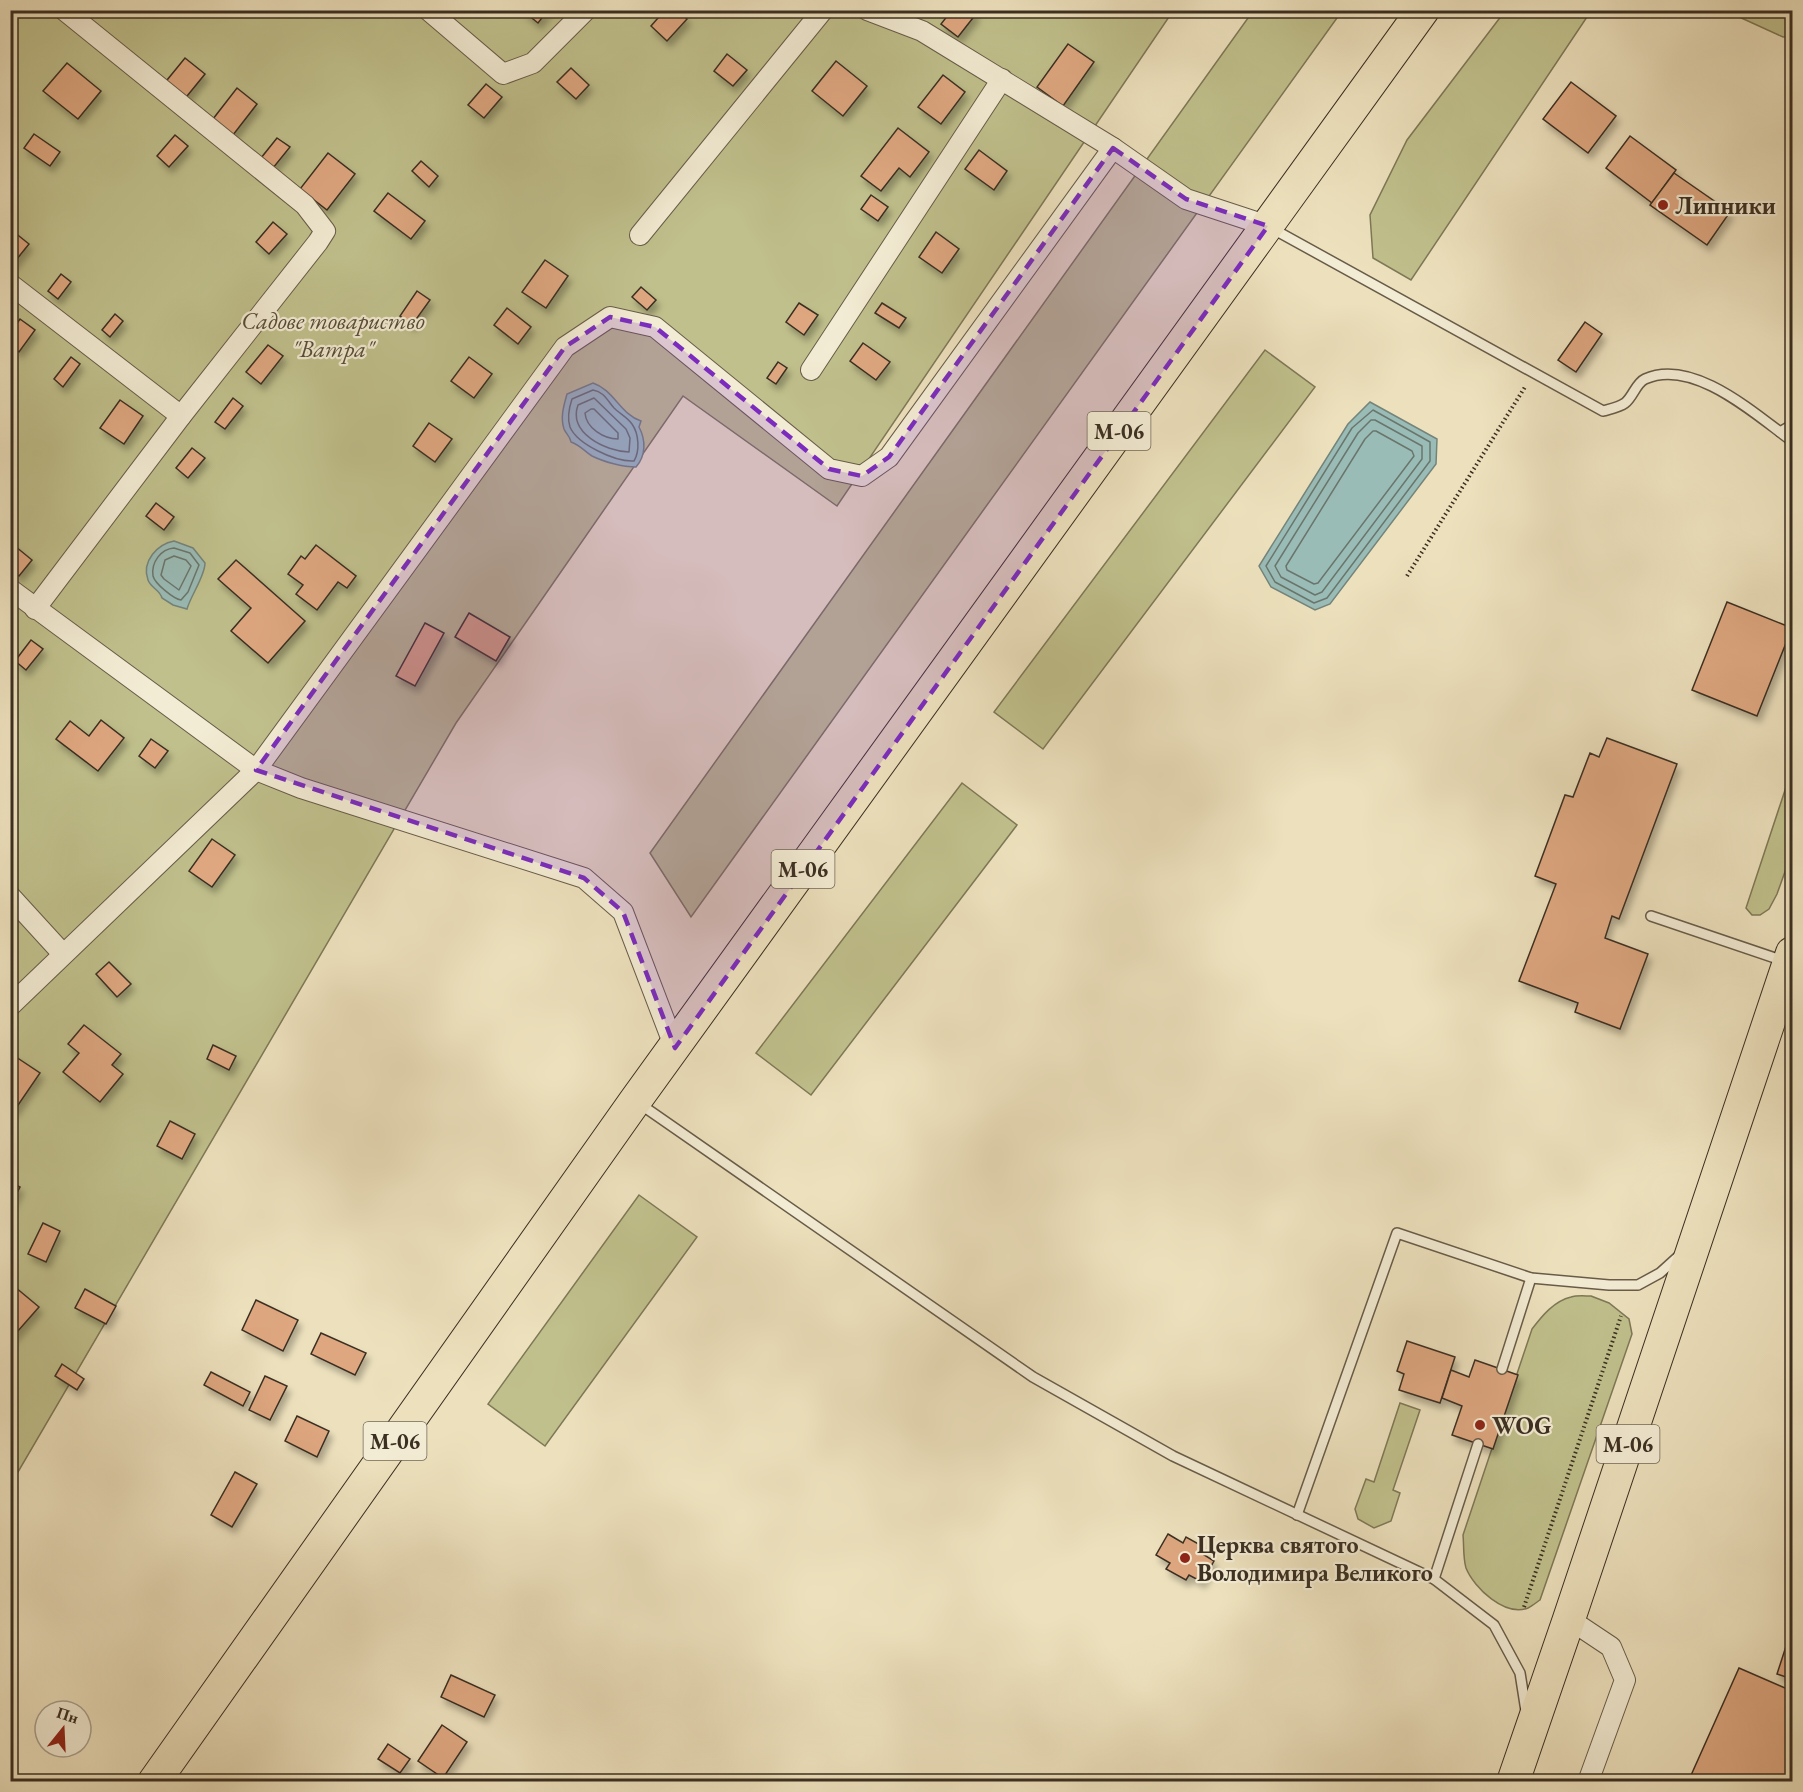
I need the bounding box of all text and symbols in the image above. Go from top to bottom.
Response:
place label: Липники [1675,190,1776,221]
marker: Липники [1656,198,1670,212]
park label: Садове товариство "Ватра" [241,305,425,364]
road number: М-06 [1088,412,1150,450]
road number: М-06 [772,850,834,888]
place label: WOG [1492,1410,1551,1441]
marker: WOG [1473,1418,1487,1432]
road number: М-06 [364,1422,426,1460]
road number: М-06 [1596,1425,1660,1463]
place label: Церква святого Володимира Великого [1197,1529,1433,1588]
marker: Церква святого Володимира Великого [1178,1551,1192,1565]
north arrow [33,1699,93,1759]
text: Пн [54,1702,81,1729]

